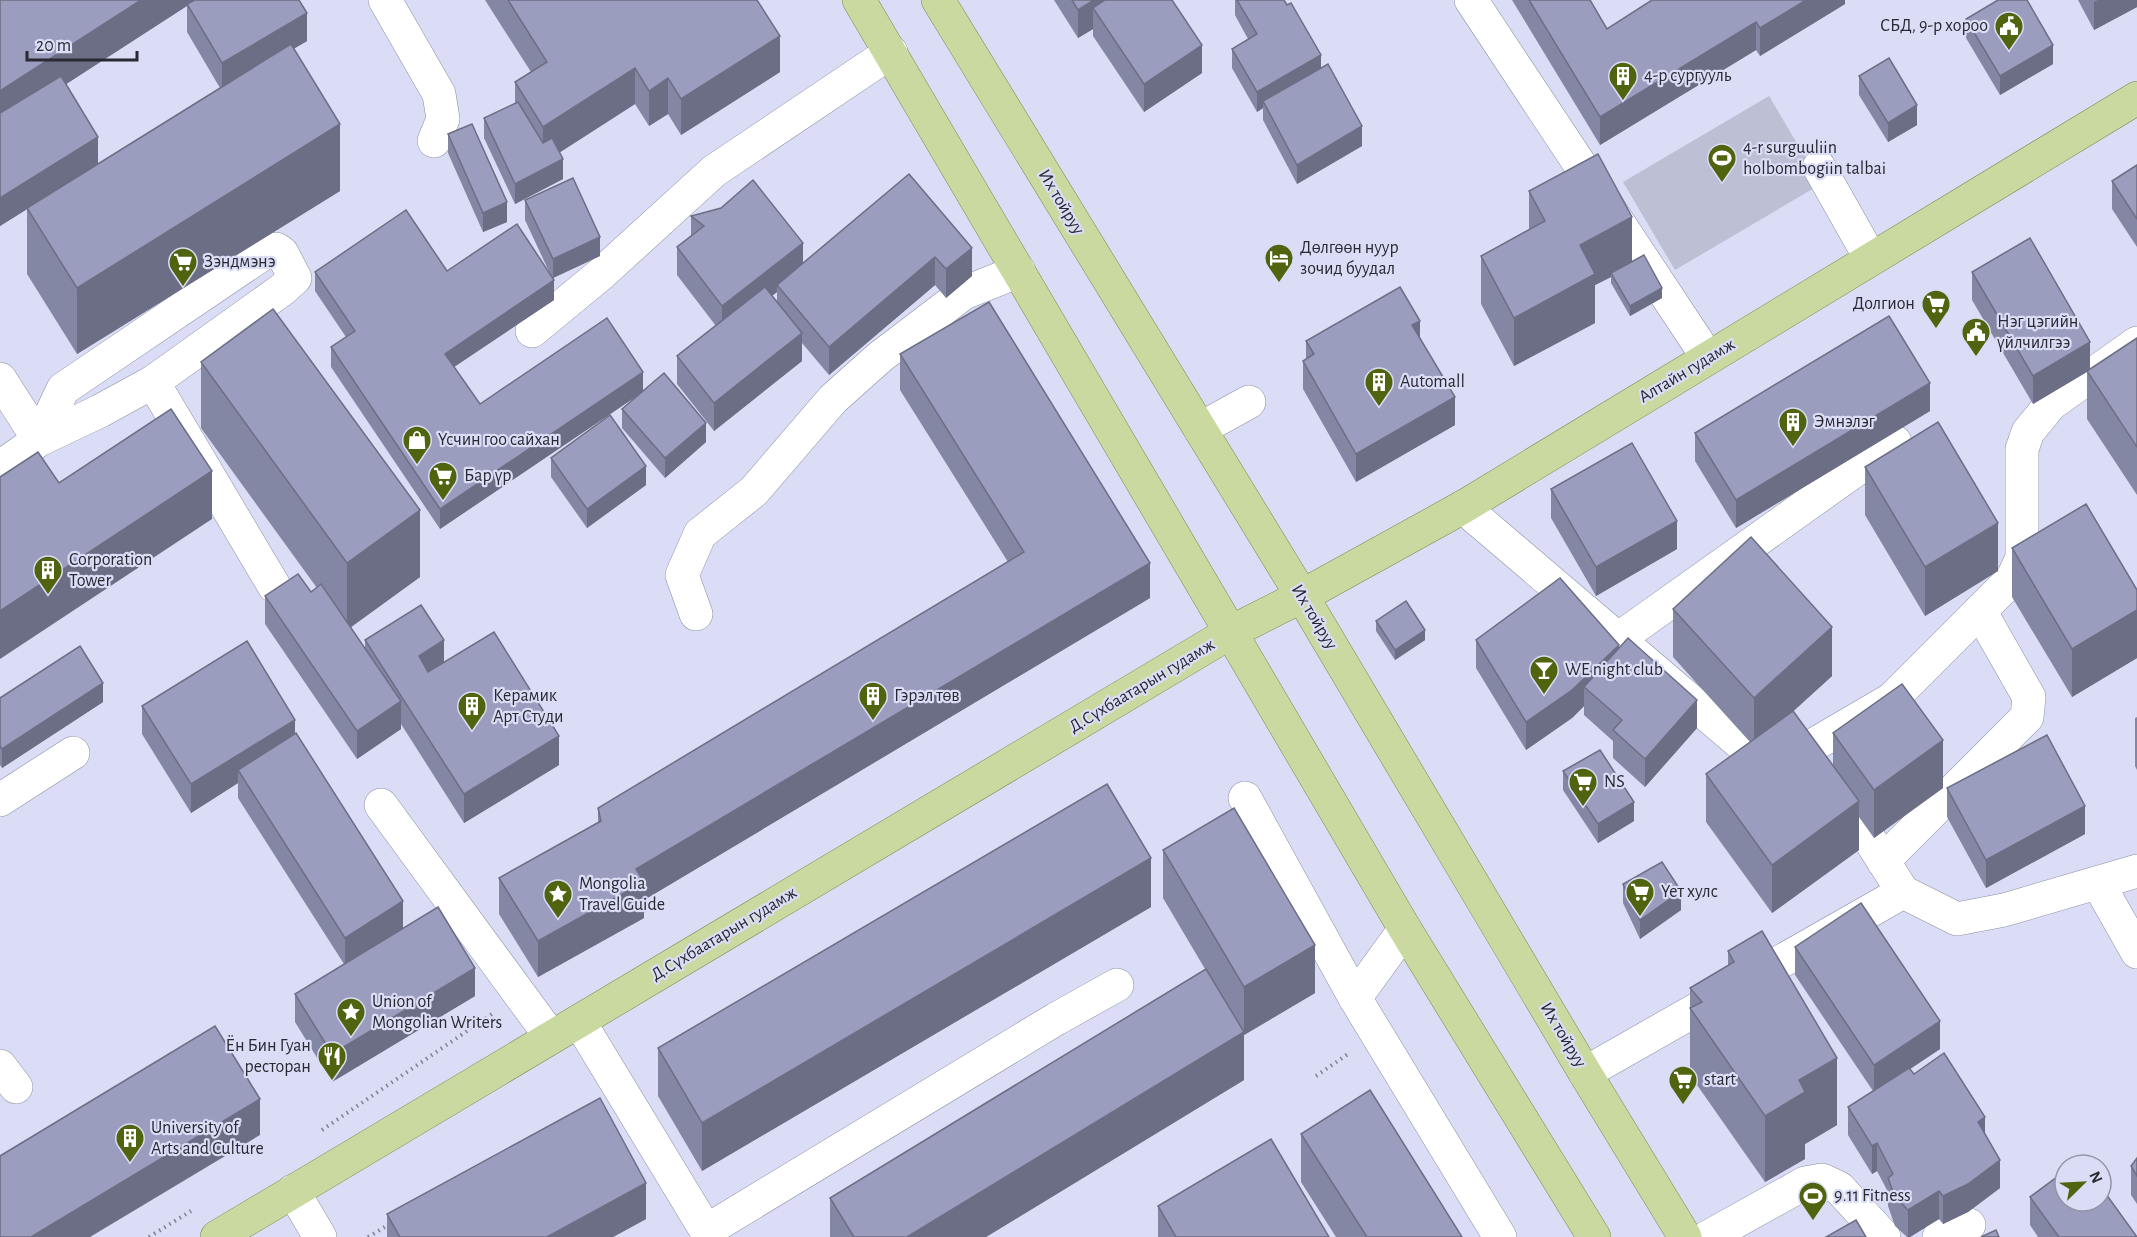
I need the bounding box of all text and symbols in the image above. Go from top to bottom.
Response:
public building icon: СБД, 9-р хороо [1993,10,2025,52]
place label: СБД, 9-р хороо [1880,17,1988,35]
scale bar [27,24,136,62]
text: 20 m [36,37,71,55]
building icon: 4-р сургууль [1607,60,1639,102]
place label: 4-р сургууль [1644,67,1732,85]
place label: 4-r surguuliin holbombogiin talbai [1743,139,1886,178]
sports icon: 4-r surguuliin holbombogiin talbai [1706,142,1738,184]
street label: Их тойруу [1035,166,1088,238]
place label: Дөлгөөн нуур зочид буудал [1300,239,1399,278]
hotel icon: Дөлгөөн нуур зочид буудал [1263,242,1295,284]
supermarket icon: Зэндмэнэ [167,246,199,288]
place label: Зэндмэнэ [204,253,276,271]
supermarket icon: Долгион [1920,288,1952,330]
place label: Долгион [1853,295,1915,313]
place label: Нэг цэгийн үйлчилгээ [1997,313,2078,352]
public building icon: Нэг цэгийн үйлчилгээ [1960,316,1992,358]
street label: Алтайн гудамж [1636,335,1739,407]
building icon: Automall [1363,366,1395,408]
place label: Automall [1400,373,1465,391]
building icon: Эмнэлэг [1777,406,1809,448]
place label: Эмнэлэг [1814,413,1876,431]
shop icon: Үсчин гоо сайхан [401,424,433,466]
place label: Үсчин гоо сайхан [438,431,560,449]
supermarket icon: Бар үр [427,460,459,502]
place label: Бар үр [464,467,511,485]
place label: Corporation Tower [69,551,152,590]
building icon: Corporation Tower [32,554,64,596]
street label: Их тойруу [1288,581,1341,653]
street label: Д.Сүхбаатарын гудамж [1066,634,1218,737]
bar icon: WE night club [1528,654,1560,696]
place label: WE night club [1565,661,1663,679]
building icon: Гэрэл төв [857,680,889,722]
place label: Керамик Арт Студи [493,687,564,726]
place label: Гэрэл төв [894,687,960,705]
building icon: Керамик Арт Студи [456,690,488,732]
supermarket icon: NS [1567,766,1599,808]
place label: NS [1604,773,1625,791]
place label: Mongolia Travel Guide [579,875,665,914]
supermarket icon: Үет хулс [1624,876,1656,918]
place icon: Mongolia Travel Guide [542,878,574,920]
street label: Д.Сүхбаатарын гудамж [648,882,800,985]
place label: Үет хулс [1661,883,1718,901]
place label: Union of Mongolian Writers [372,993,502,1032]
place icon: Union of Mongolian Writers [335,996,367,1038]
street label: Их тойруу [1537,999,1590,1071]
place label: Ён Бин Гуан ресторан [226,1035,311,1076]
restaurant icon: Ён Бин Гуан ресторан [316,1040,348,1082]
supermarket icon: start [1667,1064,1699,1106]
place label: start [1704,1071,1736,1089]
place label: University of Arts and Culture [151,1119,264,1158]
building icon: University of Arts and Culture [114,1122,146,1164]
north arrow [2053,1153,2113,1213]
text: N [2086,1169,2105,1186]
sports icon: 9.11 Fitness [1797,1180,1829,1222]
place label: 9.11 Fitness [1834,1187,1911,1205]

